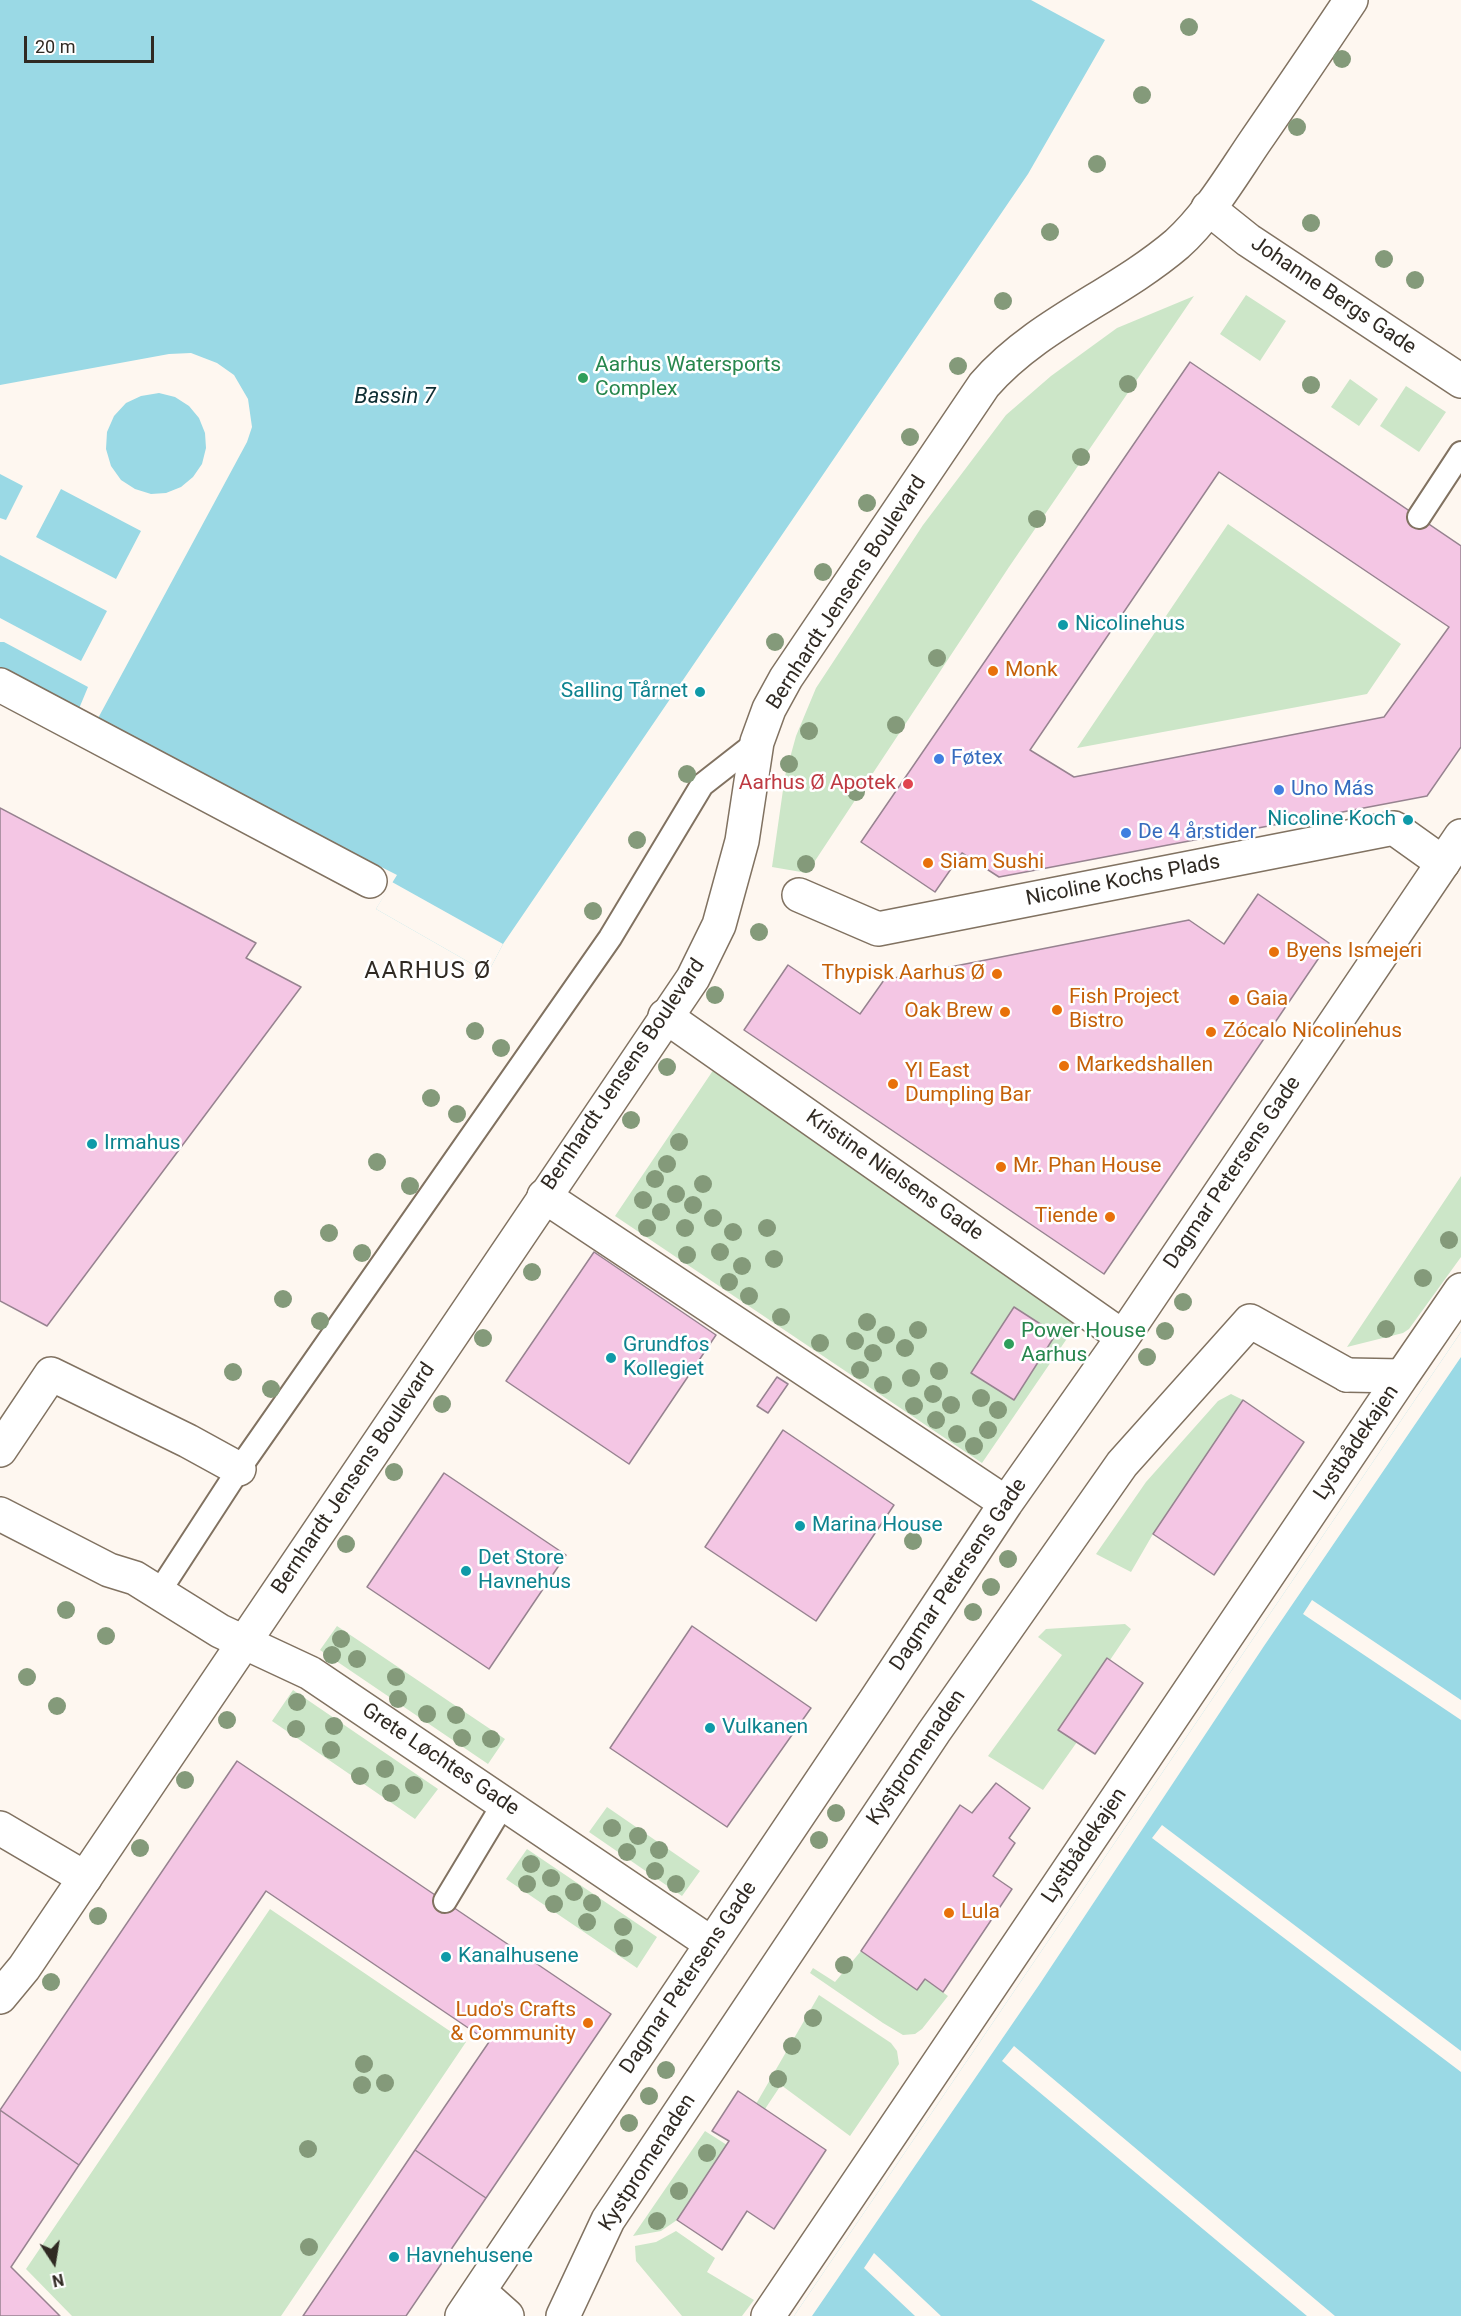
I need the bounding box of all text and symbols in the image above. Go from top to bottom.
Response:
scale bar [27,24,158,62]
text: 20 m [35,36,75,57]
street label: Johanne Bergs Gade [1246,231,1420,361]
place label: Aarhus Watersports Complex [595,353,781,403]
marker: Aarhus Watersports Complex [576,371,590,385]
water label: Bassin 7 [354,384,436,410]
street label: Bernhardt Jensens Boulevard [762,471,932,715]
place label: Nicolinehus [1075,612,1185,638]
marker: Nicolinehus [1056,618,1070,632]
place label: Monk [1005,658,1058,684]
marker: Monk [986,664,1000,678]
place label: Salling Tårnet [561,679,688,705]
marker: Salling Tårnet [693,685,707,699]
place label: Føtex [951,746,1003,772]
marker: Føtex [932,752,946,766]
place label: Aarhus Ø Apotek [739,771,896,797]
marker: Aarhus Ø Apotek [901,777,915,791]
place label: Uno Más [1291,777,1374,803]
marker: Uno Más [1272,783,1286,797]
place label: Nicoline Koch [1267,807,1396,833]
marker: Nicoline Koch [1401,813,1415,827]
place label: De 4 årstider [1138,820,1257,846]
marker: De 4 årstider [1119,826,1133,840]
place label: Siam Sushi [940,850,1044,876]
street label: Nicoline Kochs Plads [1024,850,1222,912]
marker: Siam Sushi [921,856,935,870]
place label: Byens Ismejeri [1286,939,1422,965]
marker: Byens Ismejeri [1267,945,1281,959]
street label: Bernhardt Jensens Boulevard [537,955,711,1195]
district label: AARHUS Ø [364,958,492,986]
place label: Thypisk Aarhus Ø [822,961,985,987]
marker: Thypisk Aarhus Ø [990,967,1004,981]
place label: Fish Project Bistro [1069,985,1179,1035]
place label: Gaia [1246,987,1288,1013]
marker: Gaia [1227,993,1241,1007]
place label: Oak Brew [904,999,993,1025]
marker: Fish Project Bistro [1050,1003,1064,1017]
marker: Oak Brew [998,1005,1012,1019]
place label: Zócalo Nicolinehus [1223,1019,1402,1045]
marker: Zócalo Nicolinehus [1204,1025,1218,1039]
place label: Markedshallen [1076,1053,1213,1079]
place label: YI East Dumpling Bar [905,1059,1031,1109]
marker: Markedshallen [1057,1059,1071,1073]
street label: Dagmar Petersens Gade [1159,1072,1307,1274]
marker: YI East Dumpling Bar [886,1077,900,1091]
street label: Kristine Nielsens Gade [800,1105,988,1247]
place label: Irmahus [104,1131,181,1157]
marker: Irmahus [85,1137,99,1151]
place label: Mr. Phan House [1013,1154,1161,1180]
marker: Mr. Phan House [994,1160,1008,1174]
place label: Tiende [1035,1204,1098,1230]
marker: Tiende [1103,1210,1117,1224]
place label: Power House Aarhus [1021,1319,1146,1369]
place label: Grundfos Kollegiet [623,1333,710,1383]
marker: Power House Aarhus [1002,1337,1016,1351]
marker: Grundfos Kollegiet [604,1351,618,1365]
street label: Bernhardt Jensens Boulevard [267,1359,441,1599]
street label: Lystbådekajen [1309,1381,1405,1505]
street label: Dagmar Petersens Gade [885,1474,1033,1676]
place label: Marina House [812,1513,943,1539]
marker: Marina House [793,1519,807,1533]
place label: Det Store Havnehus [478,1546,571,1596]
marker: Det Store Havnehus [459,1564,473,1578]
street label: Kystpromenaden [862,1685,972,1831]
street label: Grete Løchtes Gade [357,1698,523,1822]
place label: Vulkanen [722,1715,808,1741]
marker: Vulkanen [703,1721,717,1735]
street label: Lystbådekajen [1037,1784,1133,1908]
street label: Dagmar Petersens Gade [615,1877,763,2079]
place label: Lula [961,1900,1000,1926]
marker: Lula [942,1906,956,1920]
place label: Kanalhusene [458,1944,579,1970]
marker: Kanalhusene [439,1950,453,1964]
place label: Ludo's Crafts & Community [450,1998,576,2048]
marker: Ludo's Crafts & Community [581,2016,595,2030]
street label: Kystpromenaden [594,2090,702,2236]
north arrow [24,2232,84,2292]
place label: Havnehusene [406,2244,533,2270]
marker: Havnehusene [387,2250,401,2264]
text: N [50,2270,65,2291]

